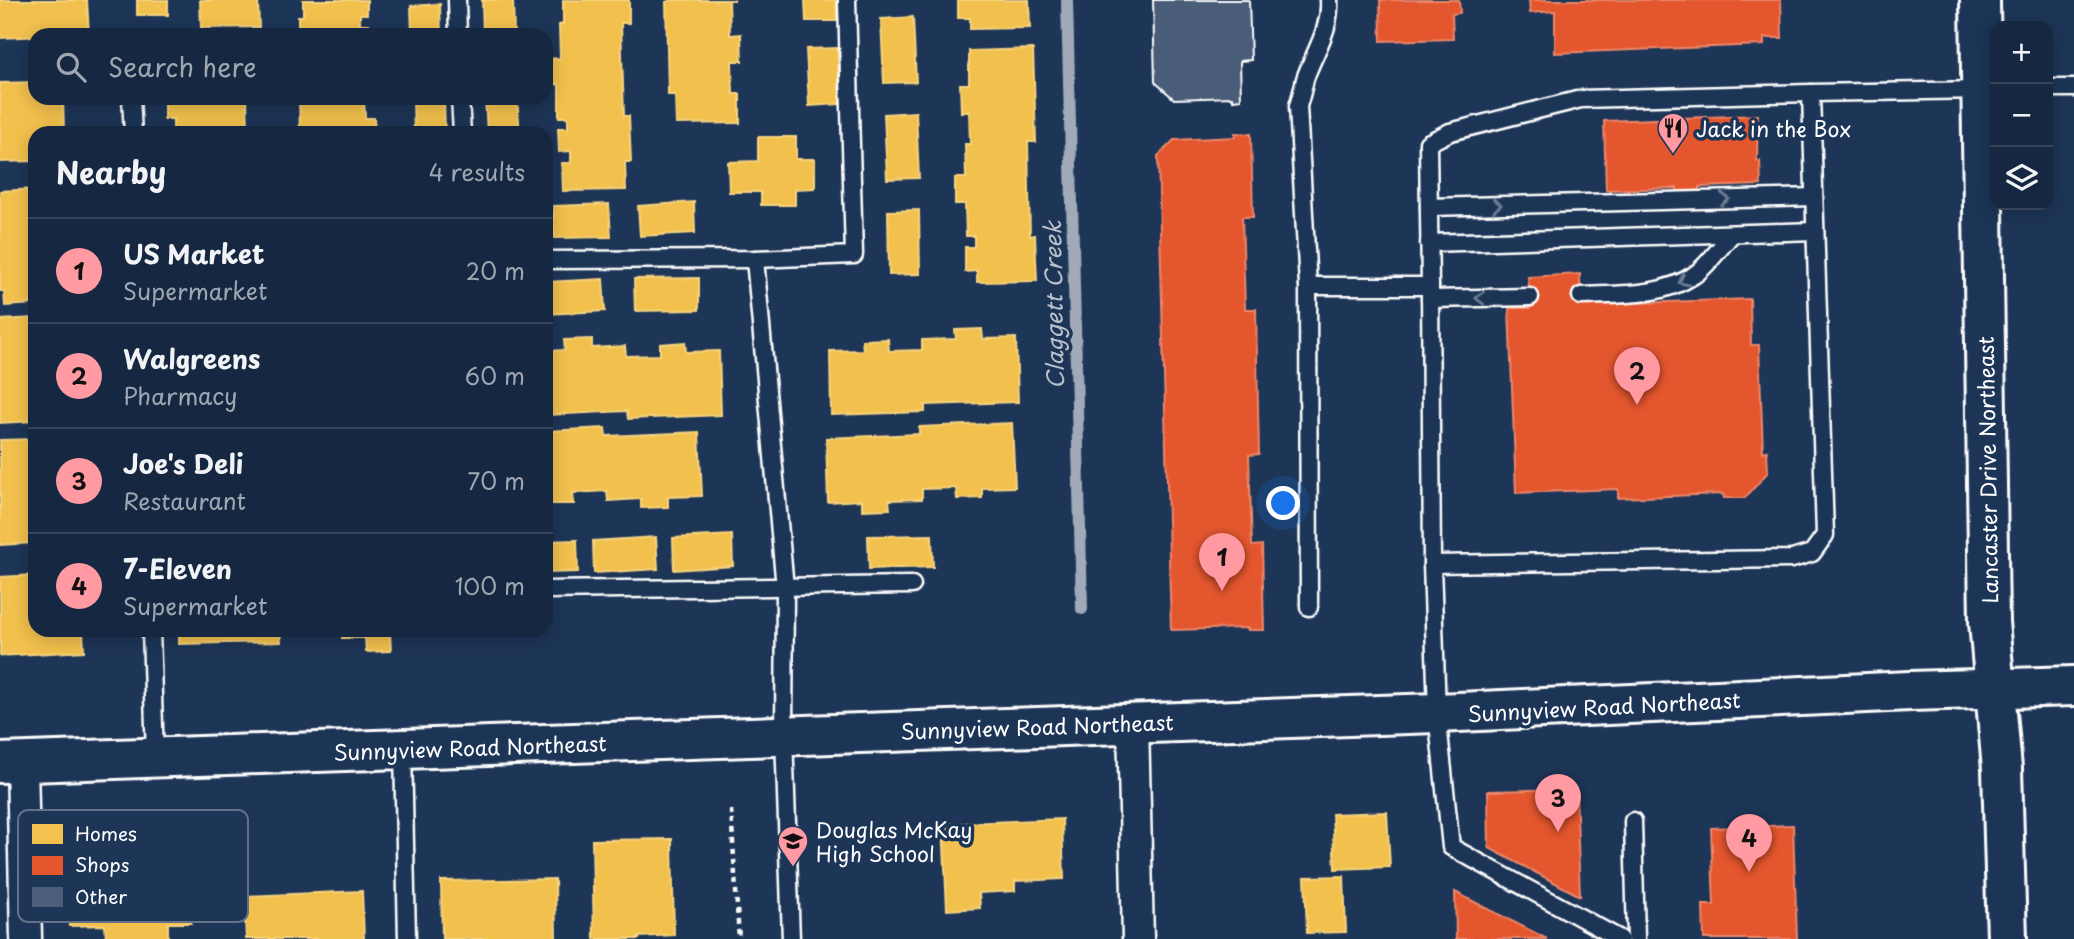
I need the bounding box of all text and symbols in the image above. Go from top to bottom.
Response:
map controls [1990,21,2053,210]
button: + [1990,21,2053,84]
search box [28,28,553,105]
text: Search here [108,47,257,86]
icon: search [52,48,90,86]
button: − [1990,84,2053,147]
restaurant icon: Jack in the Box [1656,111,1690,155]
place label: Jack in the Box [1696,112,1851,144]
button: layers [1990,147,2053,210]
text: Nearby [56,149,166,194]
text: 4 results [429,154,525,189]
one-way arrow [1719,192,1730,207]
one-way arrow [1492,198,1503,213]
water label: Claggett Creek [1034,220,1072,389]
text: US Market [123,234,265,273]
text: 1 [74,253,85,288]
text: 20 m [466,253,525,288]
one-way arrow [1678,272,1690,286]
text: Supermarket [123,273,267,308]
one-way arrow [1474,290,1485,306]
street label: Lancaster Drive Northeast [1969,336,2005,604]
text: Walgreens [123,339,260,378]
pin: 2 [1614,347,1660,405]
text: 2 [71,358,87,393]
text: 60 m [465,358,525,393]
text: Pharmacy [123,378,237,413]
text: Joe's Deli [123,444,244,483]
text: 3 [71,463,87,498]
text: 70 m [467,463,525,498]
text: Restaurant [123,483,246,518]
your location [1266,486,1300,520]
pin: 1 [1199,533,1245,591]
text: 7-Eleven [123,549,232,588]
text: 4 [71,568,87,603]
text: 100 m [455,568,525,603]
text: Supermarket [123,588,267,623]
street label: Sunnyview Road Northeast [1467,683,1741,729]
street label: Sunnyview Road Northeast [900,705,1174,747]
street label: Sunnyview Road Northeast [333,726,607,768]
pin: 3 [1535,774,1581,832]
legend [18,810,248,922]
place label: Douglas McKay High School [816,813,972,869]
pin: 4 [1726,814,1772,872]
text: Homes [75,819,137,847]
school or university icon: Douglas McKay High School [776,824,810,868]
text: Shops [75,850,129,878]
text: Other [75,882,127,910]

